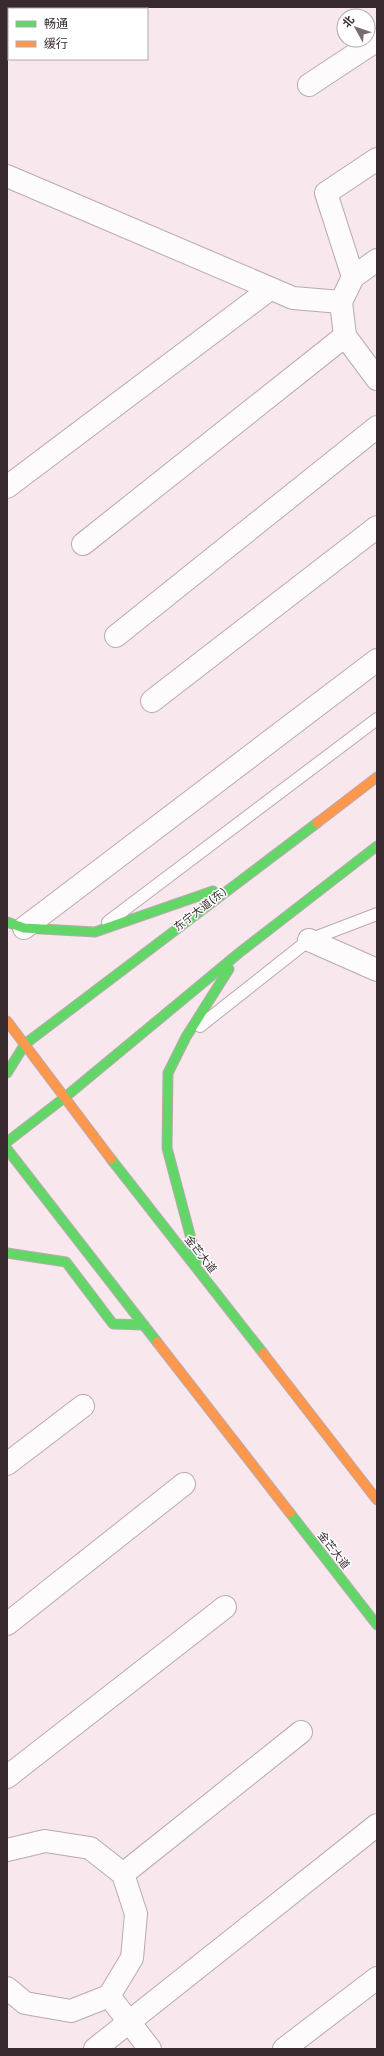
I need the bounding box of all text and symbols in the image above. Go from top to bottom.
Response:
legend [8,8,148,60]
north arrow [336,8,376,48]
text: 北 [339,13,357,30]
text: 畅通 [44,16,68,31]
text: 缓行 [44,36,68,51]
street label: 东宁大道(东) [171,884,229,934]
street label: 金芒大道 [182,1232,220,1276]
street label: 金芒大道 [315,1528,353,1572]

